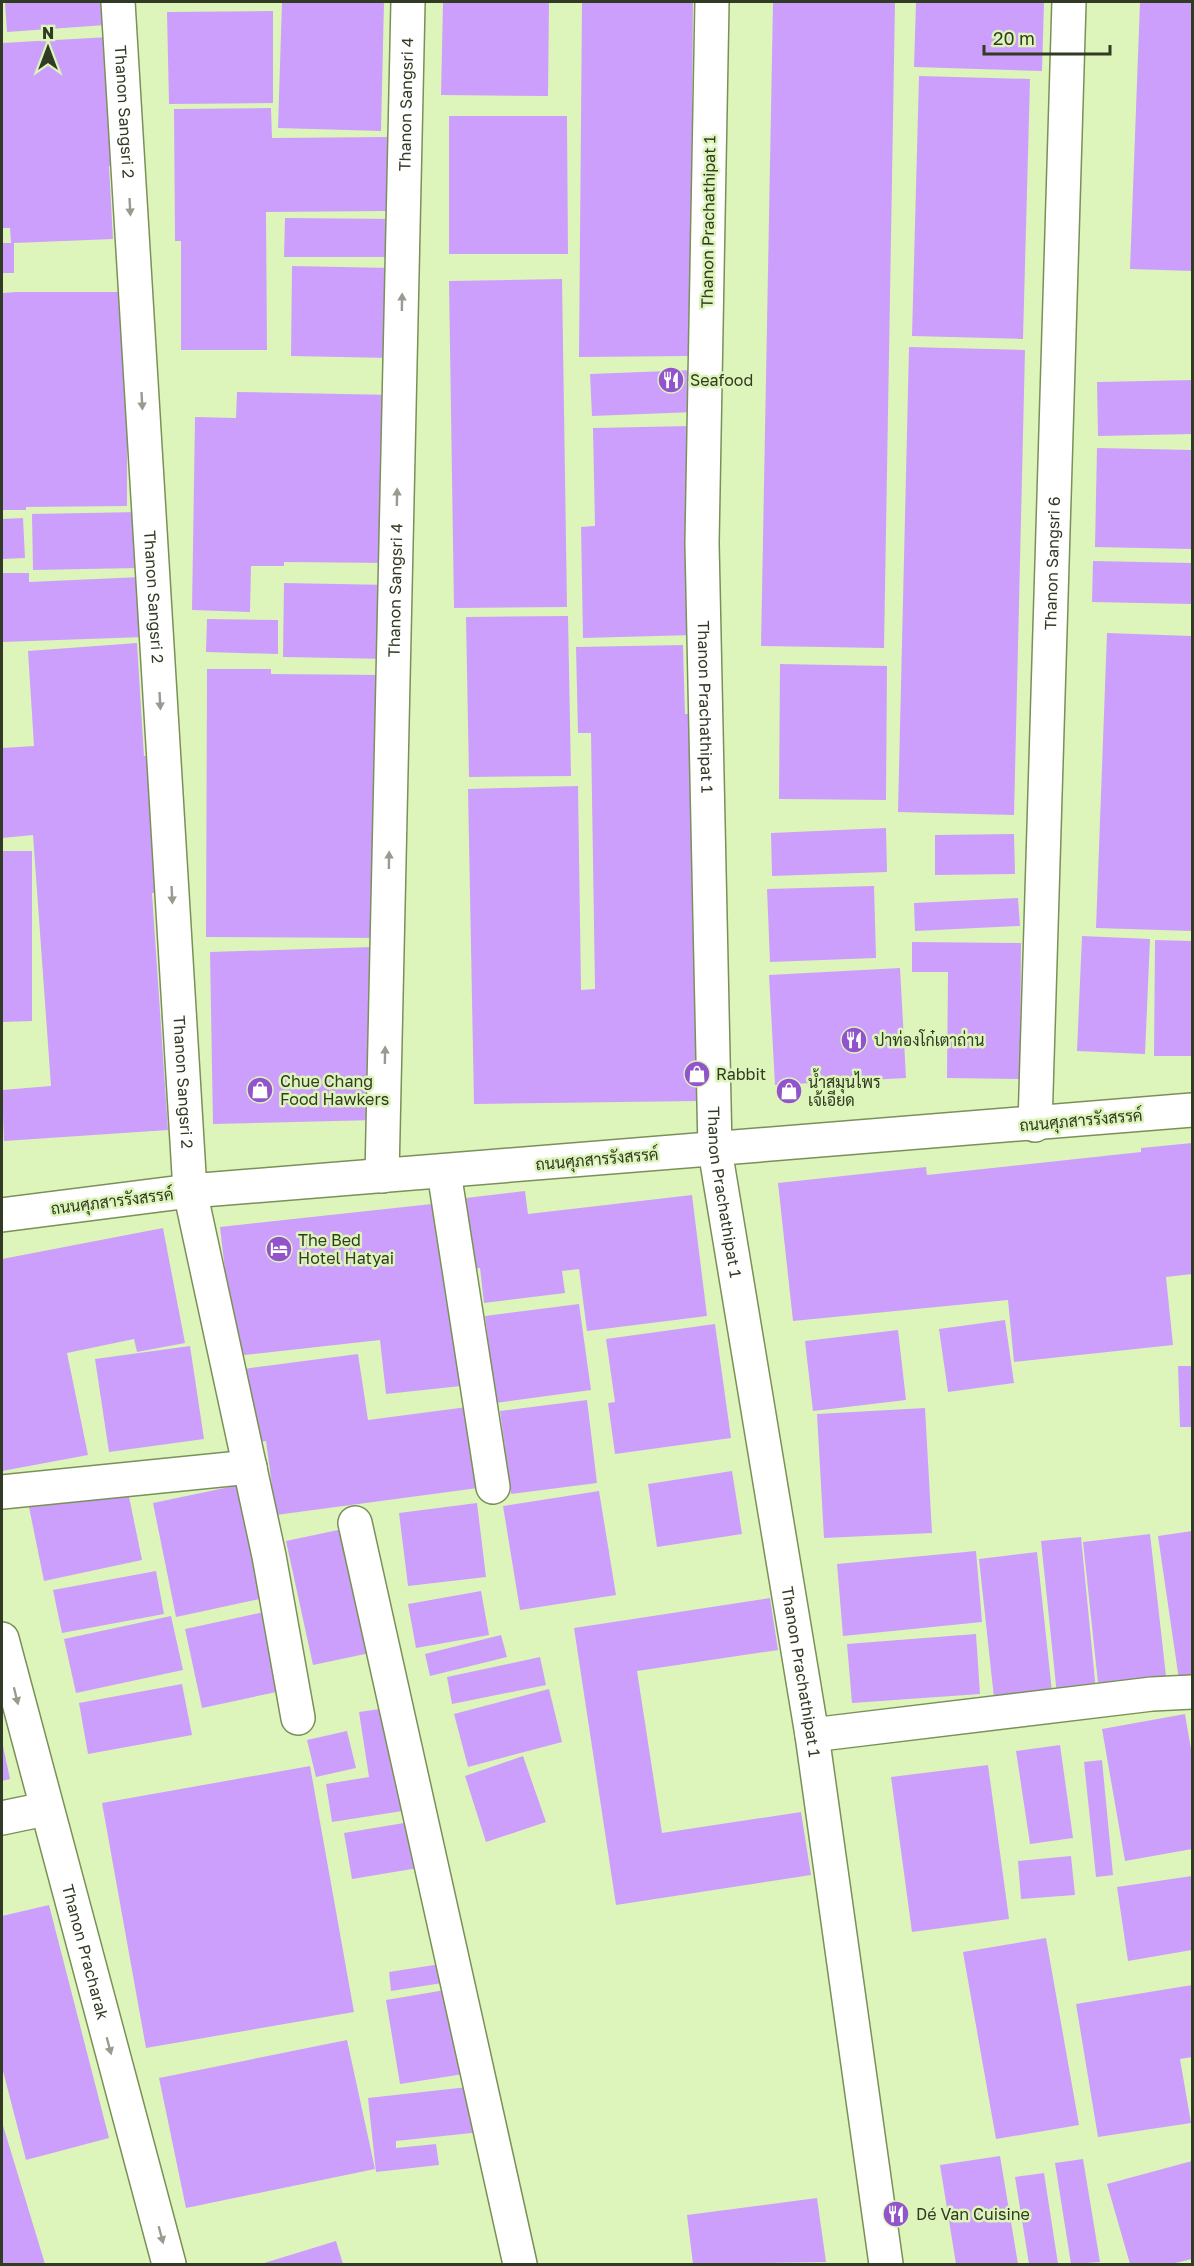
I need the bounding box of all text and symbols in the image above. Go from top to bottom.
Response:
north arrow [18,18,78,78]
scale bar [984,18,1110,56]
text: N [42,23,54,43]
text: 20 m [993,27,1035,49]
street label: Thanon Sangsri 4 [394,37,417,171]
street label: Thanon Sangsri 2 [111,45,139,179]
street label: Thanon Prachathipat 1 [696,135,720,308]
one-way arrow [126,197,135,216]
one-way arrow [397,293,406,312]
restaurant icon: Seafood [656,365,686,395]
place label: Seafood [690,370,753,390]
one-way arrow [137,392,147,411]
one-way arrow [392,488,402,507]
street label: Thanon Sangsri 6 [1040,496,1064,630]
street label: Thanon Sangsri 4 [383,523,406,657]
street label: Thanon Sangsri 2 [140,530,168,664]
street label: Thanon Prachathipat 1 [694,620,717,794]
one-way arrow [155,691,165,710]
one-way arrow [384,850,394,869]
one-way arrow [167,886,176,905]
street label: Thanon Sangsri 2 [169,1015,197,1149]
restaurant icon: ปาท่องโก๋เตาถ่าน [839,1025,869,1055]
place label: ปาท่องโก๋เตาถ่าน [874,1029,984,1050]
one-way arrow [380,1045,390,1064]
shop icon: Rabbit [682,1059,712,1089]
place label: Rabbit [716,1064,766,1084]
place label: น้ำสมุนไพร เจ้เอียด [808,1068,881,1110]
place label: Chue Chang Food Hawkers [280,1071,389,1109]
shop icon: Chue Chang Food Hawkers [245,1075,275,1105]
shop icon: น้ำสมุนไพร เจ้เอียด [774,1076,804,1106]
street label: ถนนศุภสารรังสรรค์ [1018,1103,1144,1137]
street label: Thanon Prachathipat 1 [704,1106,746,1279]
street label: ถนนศุภสารรังสรรค์ [534,1142,660,1176]
street label: ถนนศุภสารรังสรรค์ [49,1182,175,1220]
place label: The Bed Hotel Hatyai [298,1230,394,1268]
hotel icon: The Bed Hotel Hatyai [264,1234,294,1264]
street label: Thanon Prachathipat 1 [778,1585,825,1759]
one-way arrow [12,1687,21,1705]
street label: Thanon Pracharak [58,1882,113,2022]
one-way arrow [105,2037,115,2056]
restaurant icon: Dé Van Cuisine [881,2199,911,2229]
place label: Dé Van Cuisine [916,2204,1030,2224]
one-way arrow [156,2225,166,2244]

